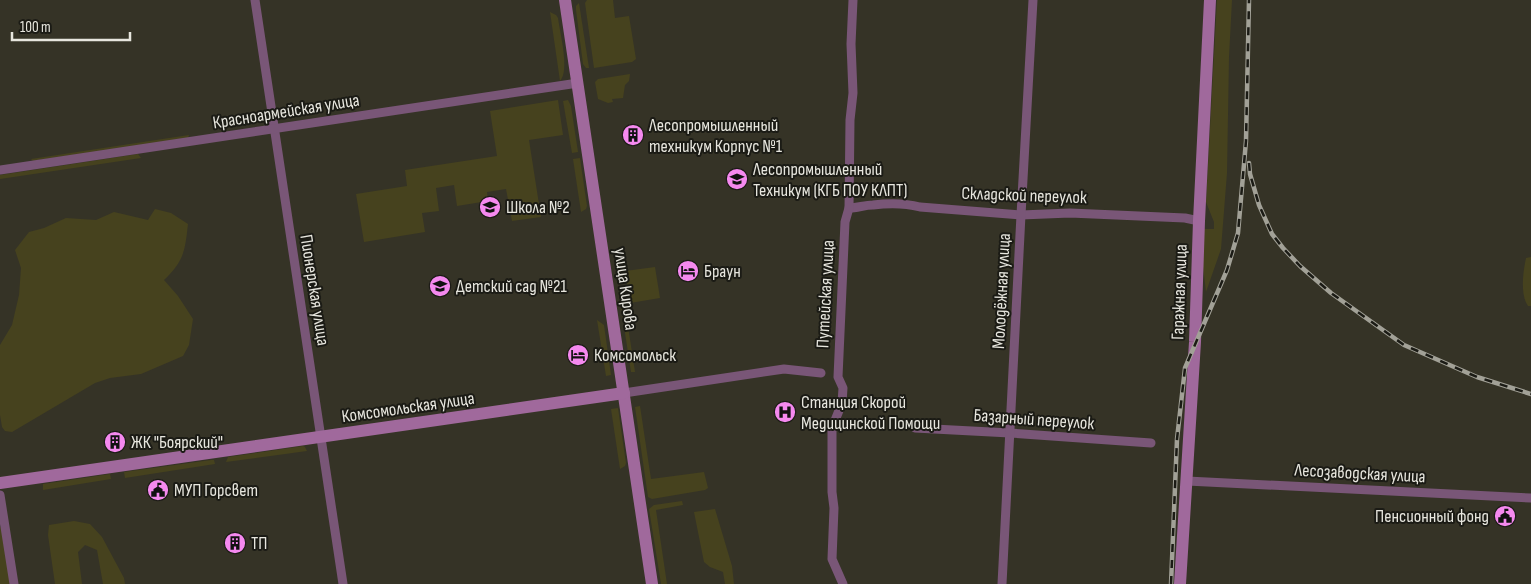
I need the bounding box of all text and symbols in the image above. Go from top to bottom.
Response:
scale bar [12,10,130,42]
text: 100 m [20,18,51,37]
street label: Красноармейская улица [211,90,361,133]
place label: Лесопромышленный техникум Корпус №1 [648,115,783,157]
building icon: Лесопромышленный техникум Корпус №1 [621,123,645,147]
place label: Лесопромышленный Техникум (КГБ ПОУ КЛПТ) [752,159,907,201]
school or university icon: Лесопромышленный Техникум (КГБ ПОУ КЛПТ) [725,167,749,191]
street label: Складской переулок [961,183,1087,208]
school or university icon: Школа №2 [478,195,502,219]
place label: Школа №2 [506,197,570,218]
street label: Пионерская улица [295,233,334,347]
street label: Молодёжная улица [988,233,1015,349]
street label: Путейская улица [812,239,839,349]
street label: Гаражная улица [1167,244,1192,340]
street label: улица Кирова [609,247,642,332]
hotel icon: Браун [676,259,700,283]
place label: Браун [704,261,741,282]
school or university icon: Детский сад №21 [428,274,452,298]
place label: Детский сад №21 [456,276,568,297]
hotel icon: Комсомольск [566,343,590,367]
place label: Комсомольск [594,345,676,366]
street label: Комсомольская улица [340,388,476,427]
place label: Станция Скорой Медицинской Помощи [801,392,940,434]
hospital icon: Станция Скорой Медицинской Помощи [773,400,797,424]
street label: Базарный переулок [973,405,1095,434]
building icon: ЖК "Боярский" [103,430,127,454]
place label: ЖК "Боярский" [131,432,223,453]
street label: Лесозаводская улица [1293,460,1426,487]
public building icon: МУП Горсвет [146,478,170,502]
place label: МУП Горсвет [174,480,258,501]
public building icon: Пенсионный фонд [1493,504,1517,528]
place label: Пенсионный фонд [1375,506,1489,527]
building icon: ТП [223,531,247,555]
place label: ТП [251,533,267,554]

